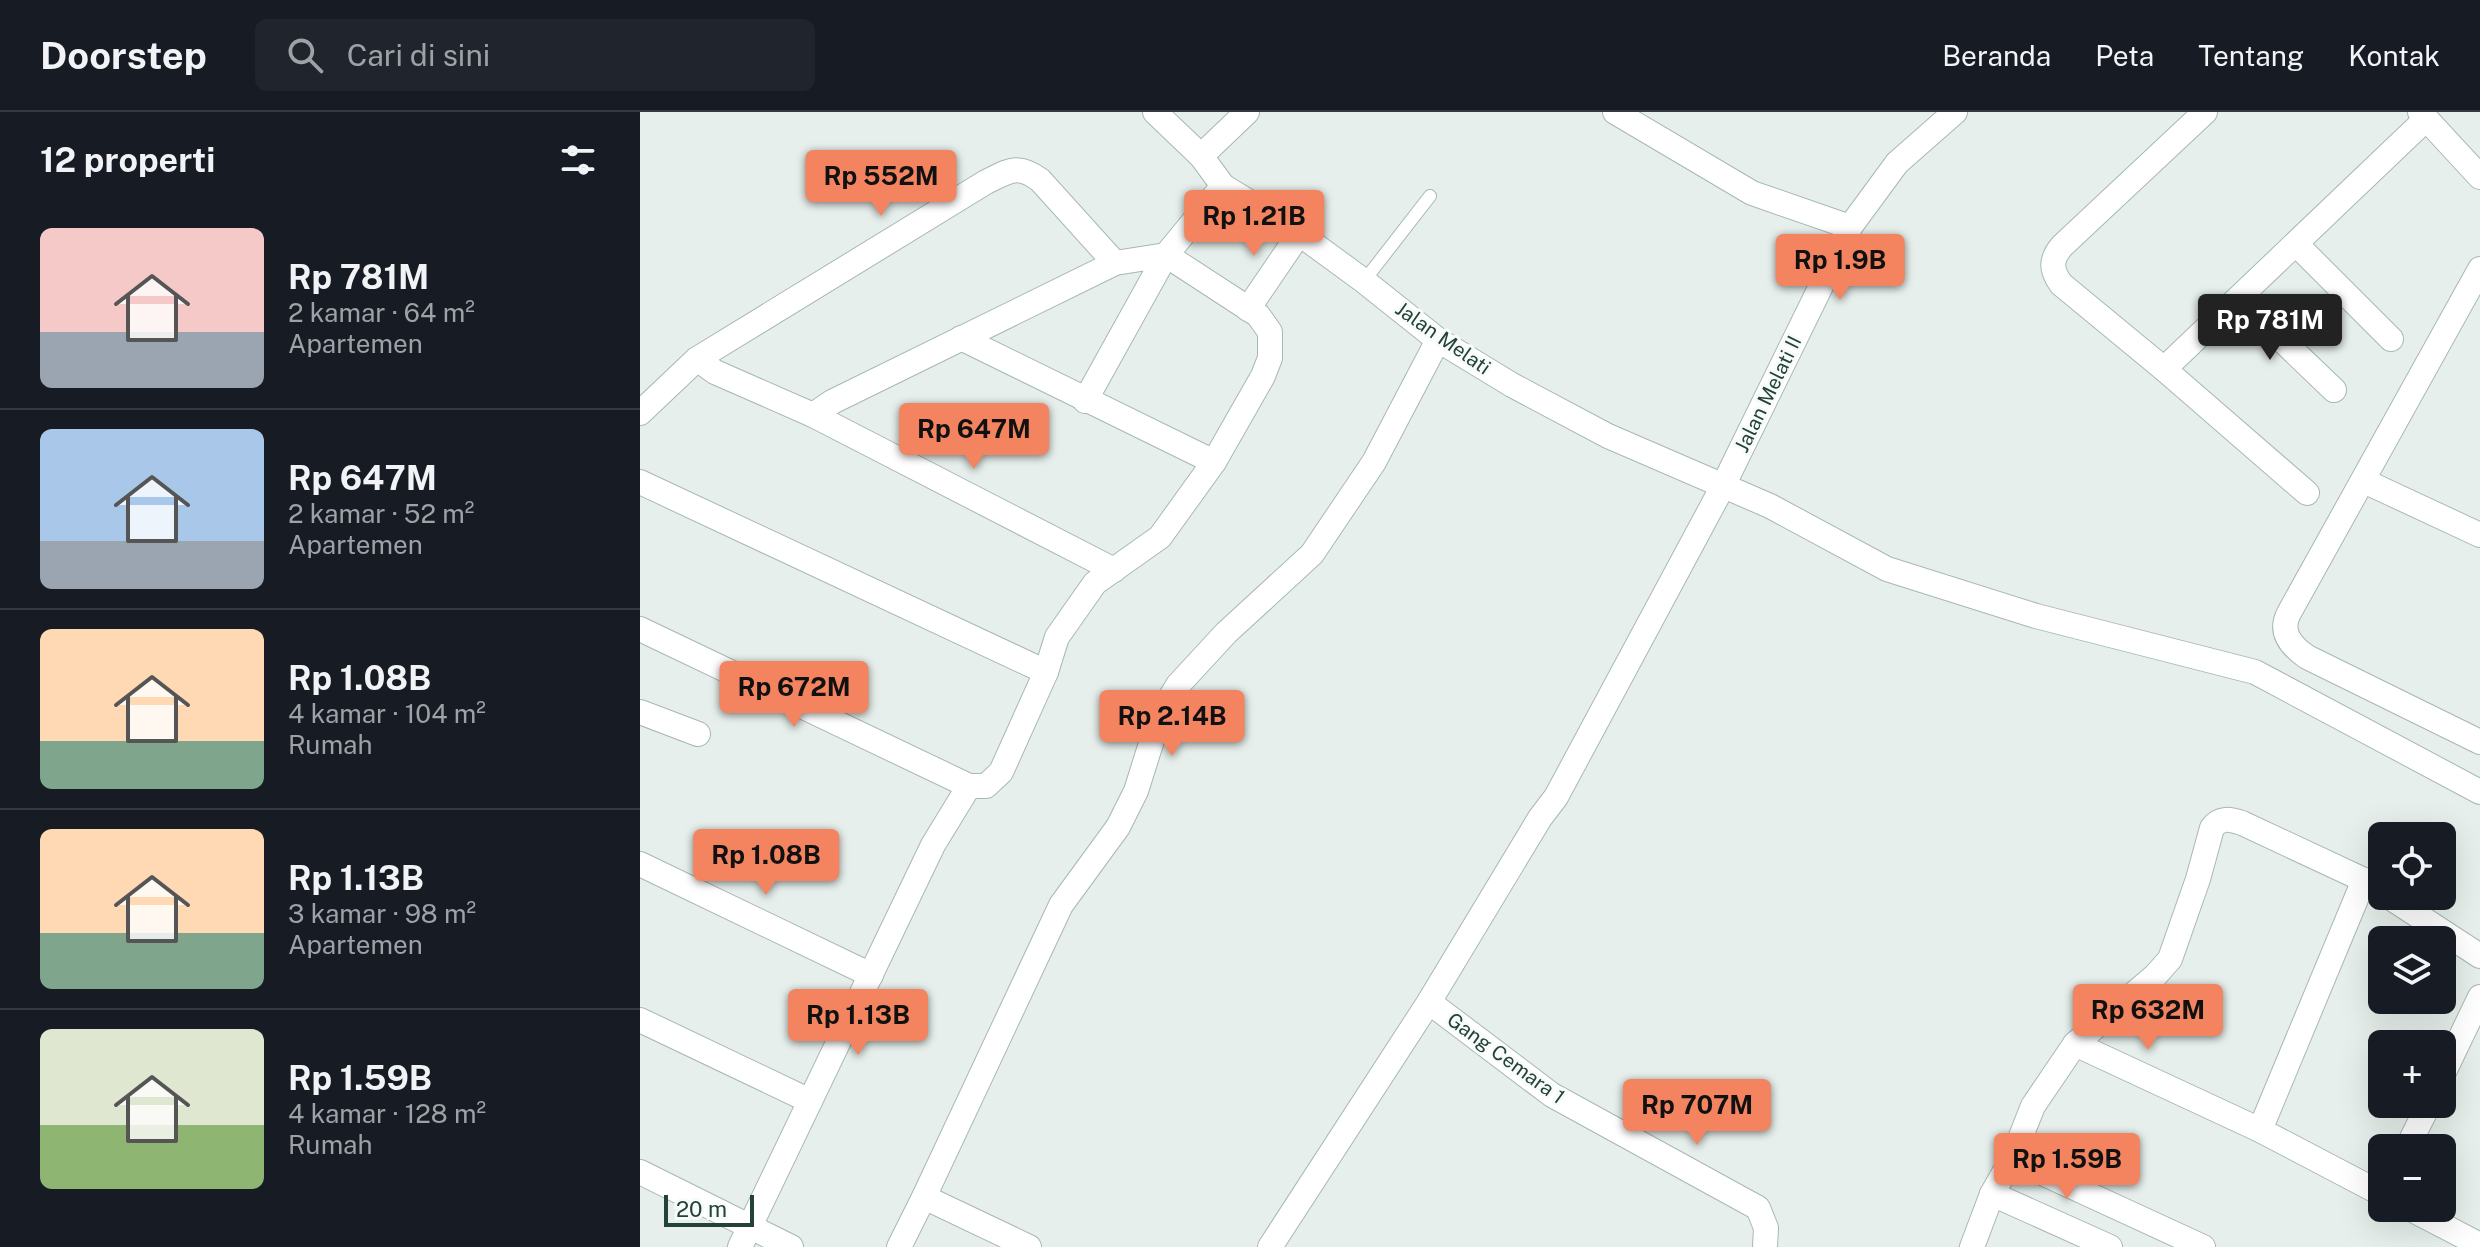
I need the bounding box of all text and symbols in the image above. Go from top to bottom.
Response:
search box [255,19,815,91]
text: Doorstep [40,33,207,78]
icon: search [283,33,327,77]
text: Cari di sini [347,37,490,73]
text: Beranda [1942,39,2051,72]
text: Peta [2095,39,2154,72]
text: Tentang [2198,39,2304,72]
text: Kontak [2348,39,2440,72]
icon: filters [556,138,600,182]
text: 12 properti [40,140,215,180]
pin: Rp 552M [807,150,955,218]
text: Rp 552M [823,160,939,191]
pin: Rp 1.21B [1171,190,1337,258]
text: Rp 1.21B [1202,200,1306,231]
pin: Rp 1.9B [1766,234,1914,302]
text: Rp 1.9B [1794,244,1886,275]
text: Rp 781M [288,257,429,297]
icon: home [104,260,200,356]
pin: Rp 781M [2196,294,2344,362]
street label: Jalan Melati [1391,296,1495,380]
text: 2 kamar · 64 m² [288,297,475,328]
text: Rp 781M [2216,304,2324,335]
text: Apartemen [288,328,423,359]
street label: Jalan Melati II [1729,332,1807,456]
pin: Rp 647M [900,403,1048,471]
text: Rp 647M [917,413,1031,444]
text: Rp 647M [288,458,437,498]
icon: home [104,461,200,557]
text: 2 kamar · 52 m² [288,498,474,529]
text: Apartemen [288,529,423,560]
text: Rp 1.08B [288,658,431,698]
icon: home [104,661,200,757]
pin: Rp 672M [720,661,868,729]
text: Rp 672M [737,671,851,702]
pin: Rp 2.14B [1089,690,1255,758]
text: 4 kamar · 104 m² [288,698,486,729]
text: Rp 2.14B [1117,700,1227,731]
text: Rumah [288,729,372,760]
map controls [2368,822,2456,1222]
button: locate [2368,822,2456,910]
pin: Rp 1.08B [683,829,849,897]
text: Rp 1.08B [711,839,821,870]
text: Rp 1.13B [288,858,424,898]
icon: home [104,861,200,957]
text: 3 kamar · 98 m² [288,898,476,929]
button: layers [2368,926,2456,1014]
text: Apartemen [288,929,423,960]
pin: Rp 632M [2074,984,2222,1052]
pin: Rp 1.13B [775,989,941,1057]
text: Rp 632M [2091,994,2205,1025]
text: Rp 1.13B [806,999,910,1030]
street label: Gang Cemara 1 [1443,1007,1569,1109]
button: + [2368,1030,2456,1118]
text: Rp 1.59B [288,1058,432,1098]
icon: home [104,1061,200,1157]
pin: Rp 707M [1623,1079,1771,1147]
text: Rp 707M [1641,1089,1753,1120]
text: 4 kamar · 128 m² [288,1098,486,1129]
text: Rumah [288,1129,372,1160]
pin: Rp 1.59B [1984,1133,2150,1201]
button: − [2368,1134,2456,1222]
text: Rp 1.59B [2012,1143,2122,1174]
scale bar [664,1191,754,1227]
text: 20 m [676,1196,727,1222]

